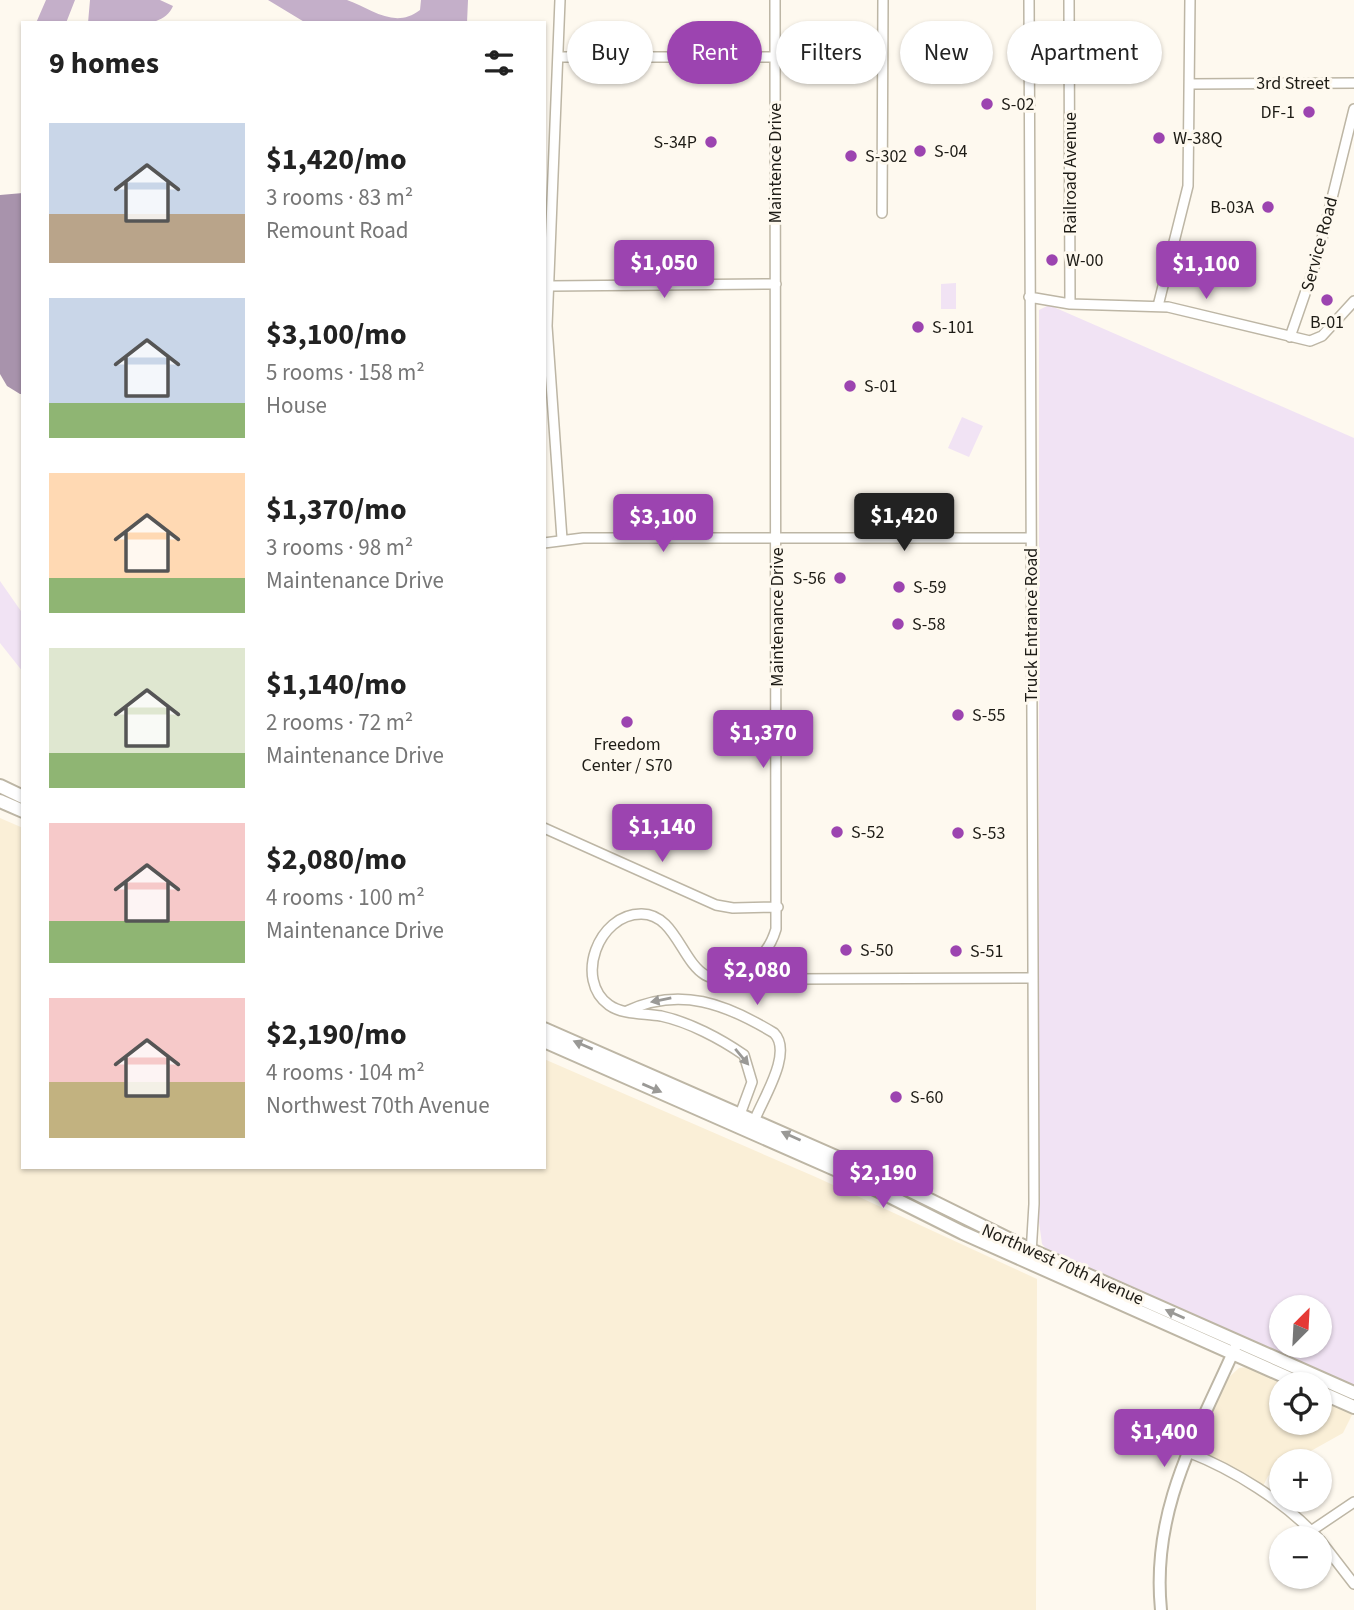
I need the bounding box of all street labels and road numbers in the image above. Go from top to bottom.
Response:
street label: 3rd Street [1256,71,1330,96]
street label: Maintence Drive [763,103,788,223]
street label: Railroad Avenue [1058,112,1083,234]
street label: Service Road [1295,194,1344,294]
street label: Maintenance Drive [765,547,790,687]
street label: Truck Entrance Road [1019,548,1044,702]
street label: Northwest 70th Avenue [978,1217,1148,1311]

